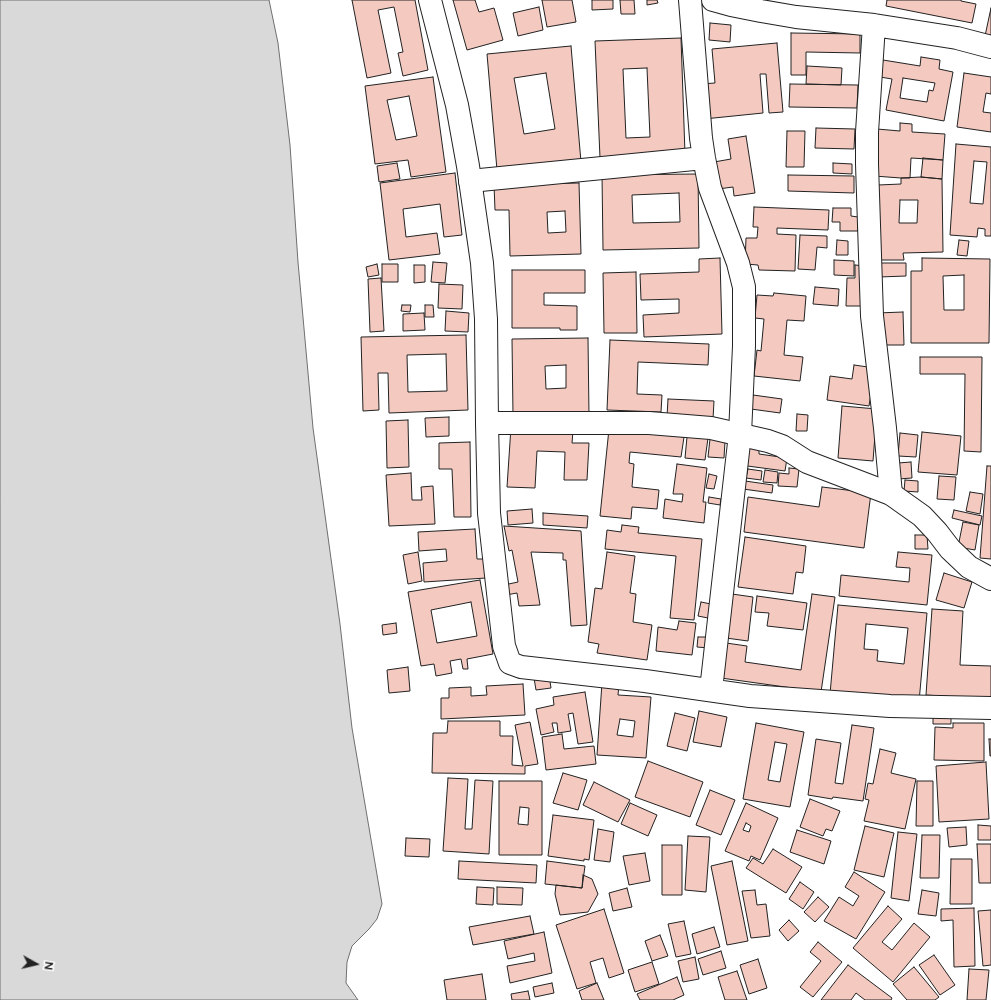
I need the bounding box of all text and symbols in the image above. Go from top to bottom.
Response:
north arrow [16,944,56,984]
text: N [41,961,55,971]

